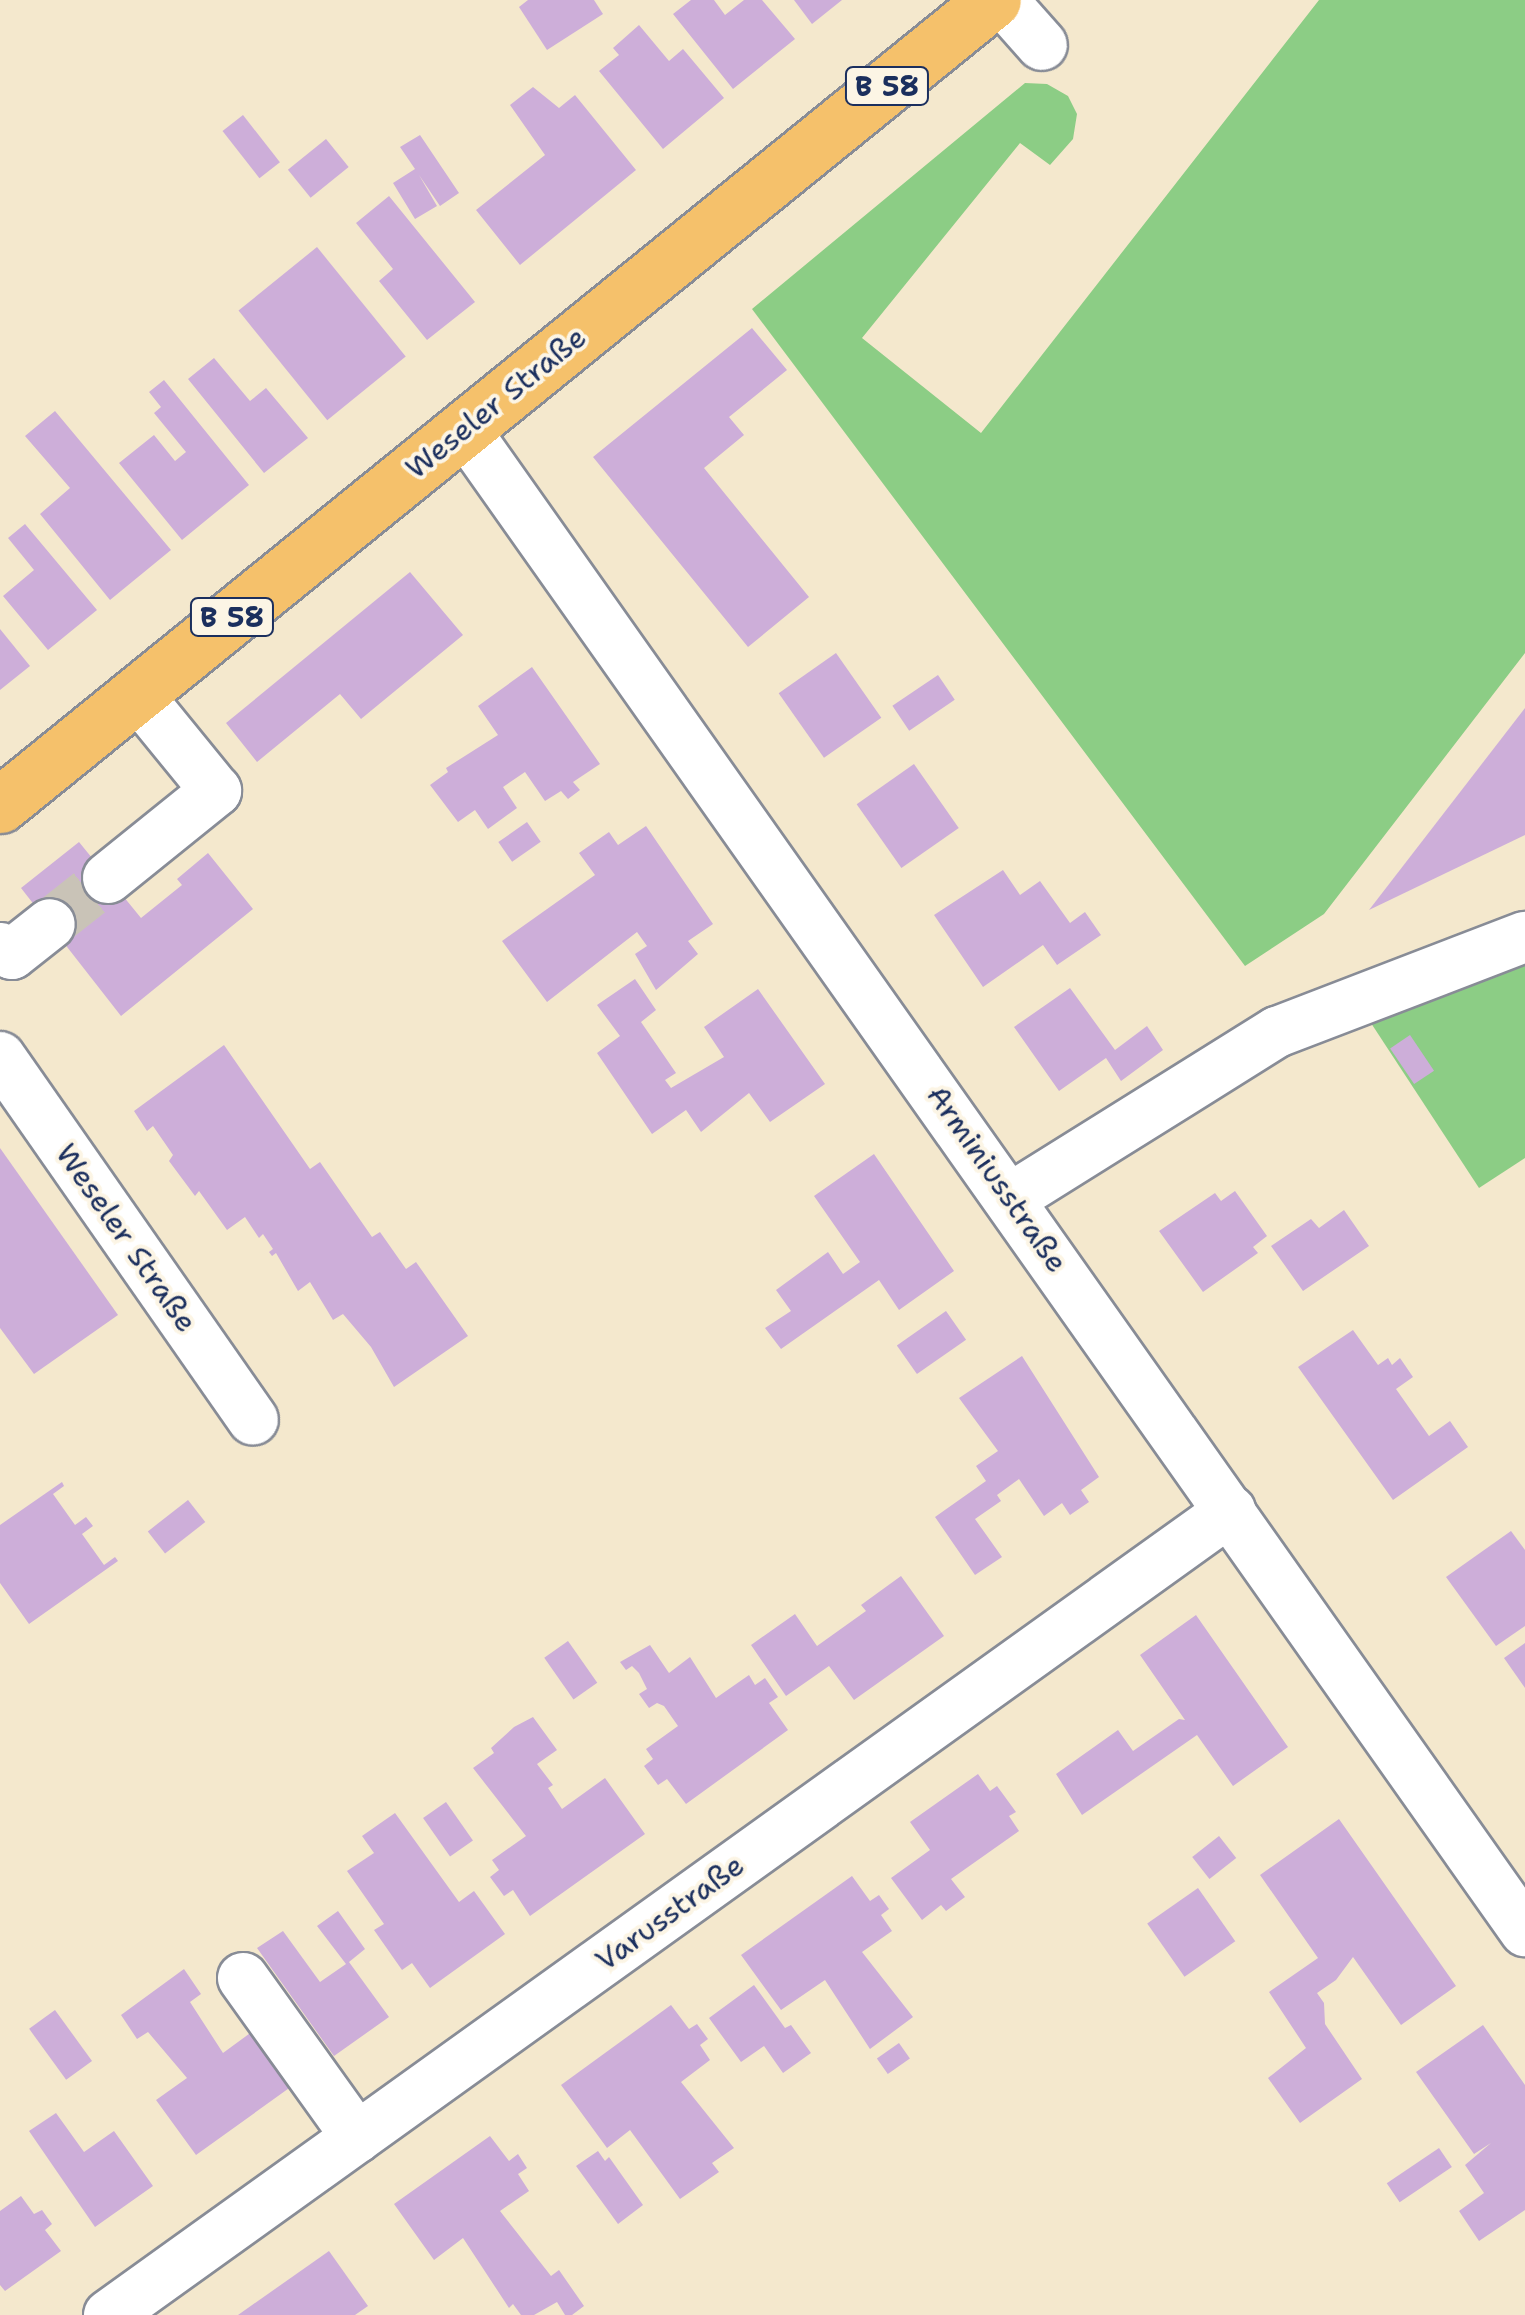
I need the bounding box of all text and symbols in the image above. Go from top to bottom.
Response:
road number: B 58 [844,63,930,109]
street label: Weseler Straße [399,319,593,487]
road number: B 58 [190,594,274,640]
street label: Arminiusstraße [919,1078,1075,1280]
street label: Weseler Straße [48,1137,204,1339]
street label: Varusstraße [589,1847,751,1979]

